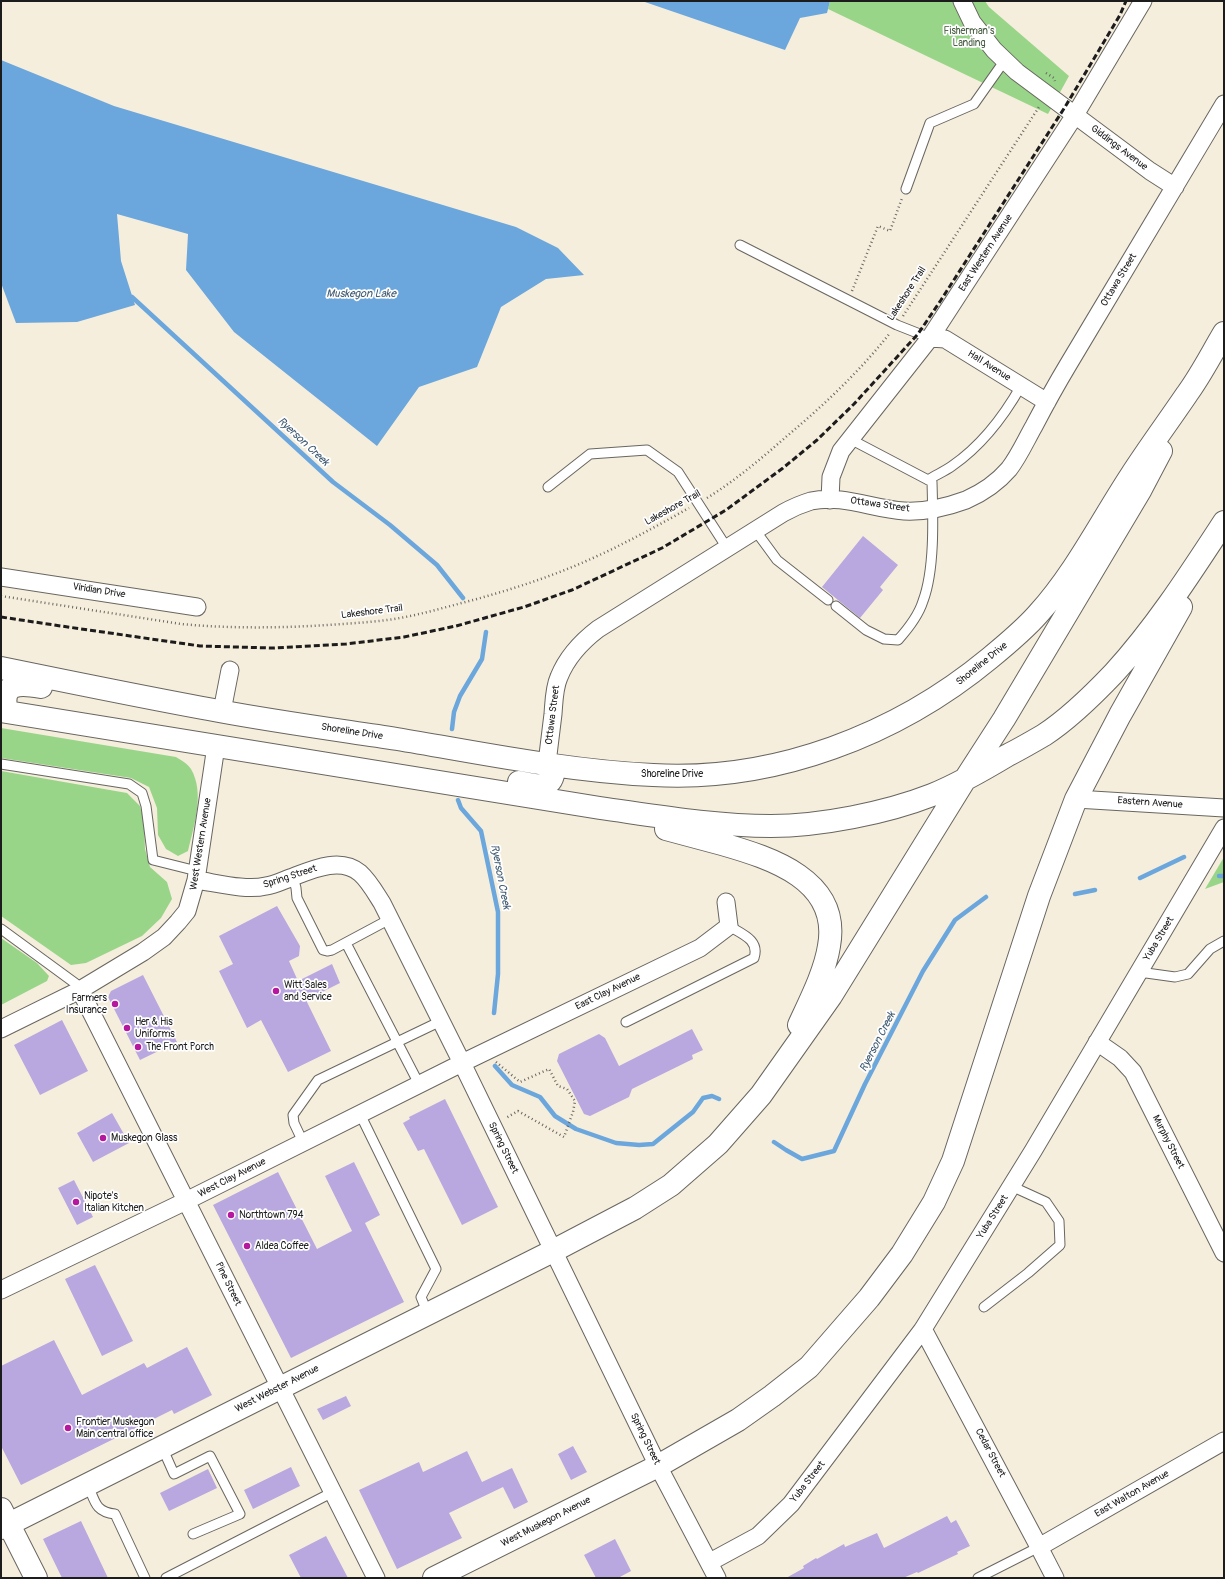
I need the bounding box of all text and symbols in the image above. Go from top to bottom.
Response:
park label: Fisherman's Landing [944,25,994,48]
street label: Giddings Avenue [1088,123,1150,173]
street label: East Western Avenue [957,212,1015,294]
street label: Ottawa Street [1098,251,1140,309]
street label: Lakeshore Trail [885,265,929,323]
water label: Muskegon Lake [326,287,396,301]
street label: Hall Avenue [965,348,1013,384]
water label: Ryerson Creek [275,415,331,469]
street label: Lakeshore Trail [643,488,703,528]
street label: Ottawa Street [850,495,910,515]
street label: Viridian Drive [72,581,126,601]
street label: Lakeshore Trail [340,602,404,622]
street label: Shoreline Drive [954,640,1010,688]
street label: Ottawa Street [543,685,563,745]
street label: Shoreline Drive [320,721,384,743]
street label: Shoreline Drive [641,768,703,780]
street label: Eastern Avenue [1117,795,1183,811]
street label: West Western Avenue [188,797,214,891]
water label: Ryerson Creek [487,844,513,910]
street label: Spring Street [262,863,318,891]
street label: Yuba Street [1141,915,1177,963]
street label: East Clay Avenue [574,971,642,1013]
place label: Witt Sales and Service [284,979,332,1002]
marker: Witt Sales and Service [271,986,281,996]
place label: Farmers Insurance [66,992,107,1016]
marker: Farmers Insurance [110,999,120,1009]
water label: Ryerson Creek [857,1010,899,1074]
place label: Her & His Uniforms [135,1016,175,1040]
marker: Her & His Uniforms [122,1023,132,1033]
place label: The Front Porch [146,1041,214,1053]
marker: The Front Porch [133,1042,143,1052]
street label: Murphy Street [1149,1113,1187,1171]
street label: Spring Street [485,1120,521,1176]
place label: Muskegon Glass [111,1132,177,1144]
marker: Muskegon Glass [98,1133,108,1143]
street label: West Clay Avenue [196,1156,268,1200]
place label: Nipote's Italian Kitchen [84,1190,144,1214]
street label: Yuba Street [975,1193,1011,1241]
marker: Nipote's Italian Kitchen [71,1197,81,1207]
place label: Northtown 794 [239,1209,304,1221]
marker: Northtown 794 [226,1210,236,1220]
place label: Aldea Coffee [255,1240,309,1252]
marker: Aldea Coffee [242,1241,252,1251]
street label: Pine Street [212,1260,244,1308]
street label: West Webster Avenue [233,1363,321,1415]
street label: Spring Street [627,1411,663,1467]
place label: Frontier Muskegon Main central office [76,1416,154,1440]
marker: Frontier Muskegon Main central office [63,1423,73,1433]
street label: Cedar Street [972,1427,1008,1479]
street label: Yuba Street [788,1459,828,1505]
street label: East Walton Avenue [1093,1468,1171,1520]
street label: West Muskegon Avenue [499,1494,593,1550]

